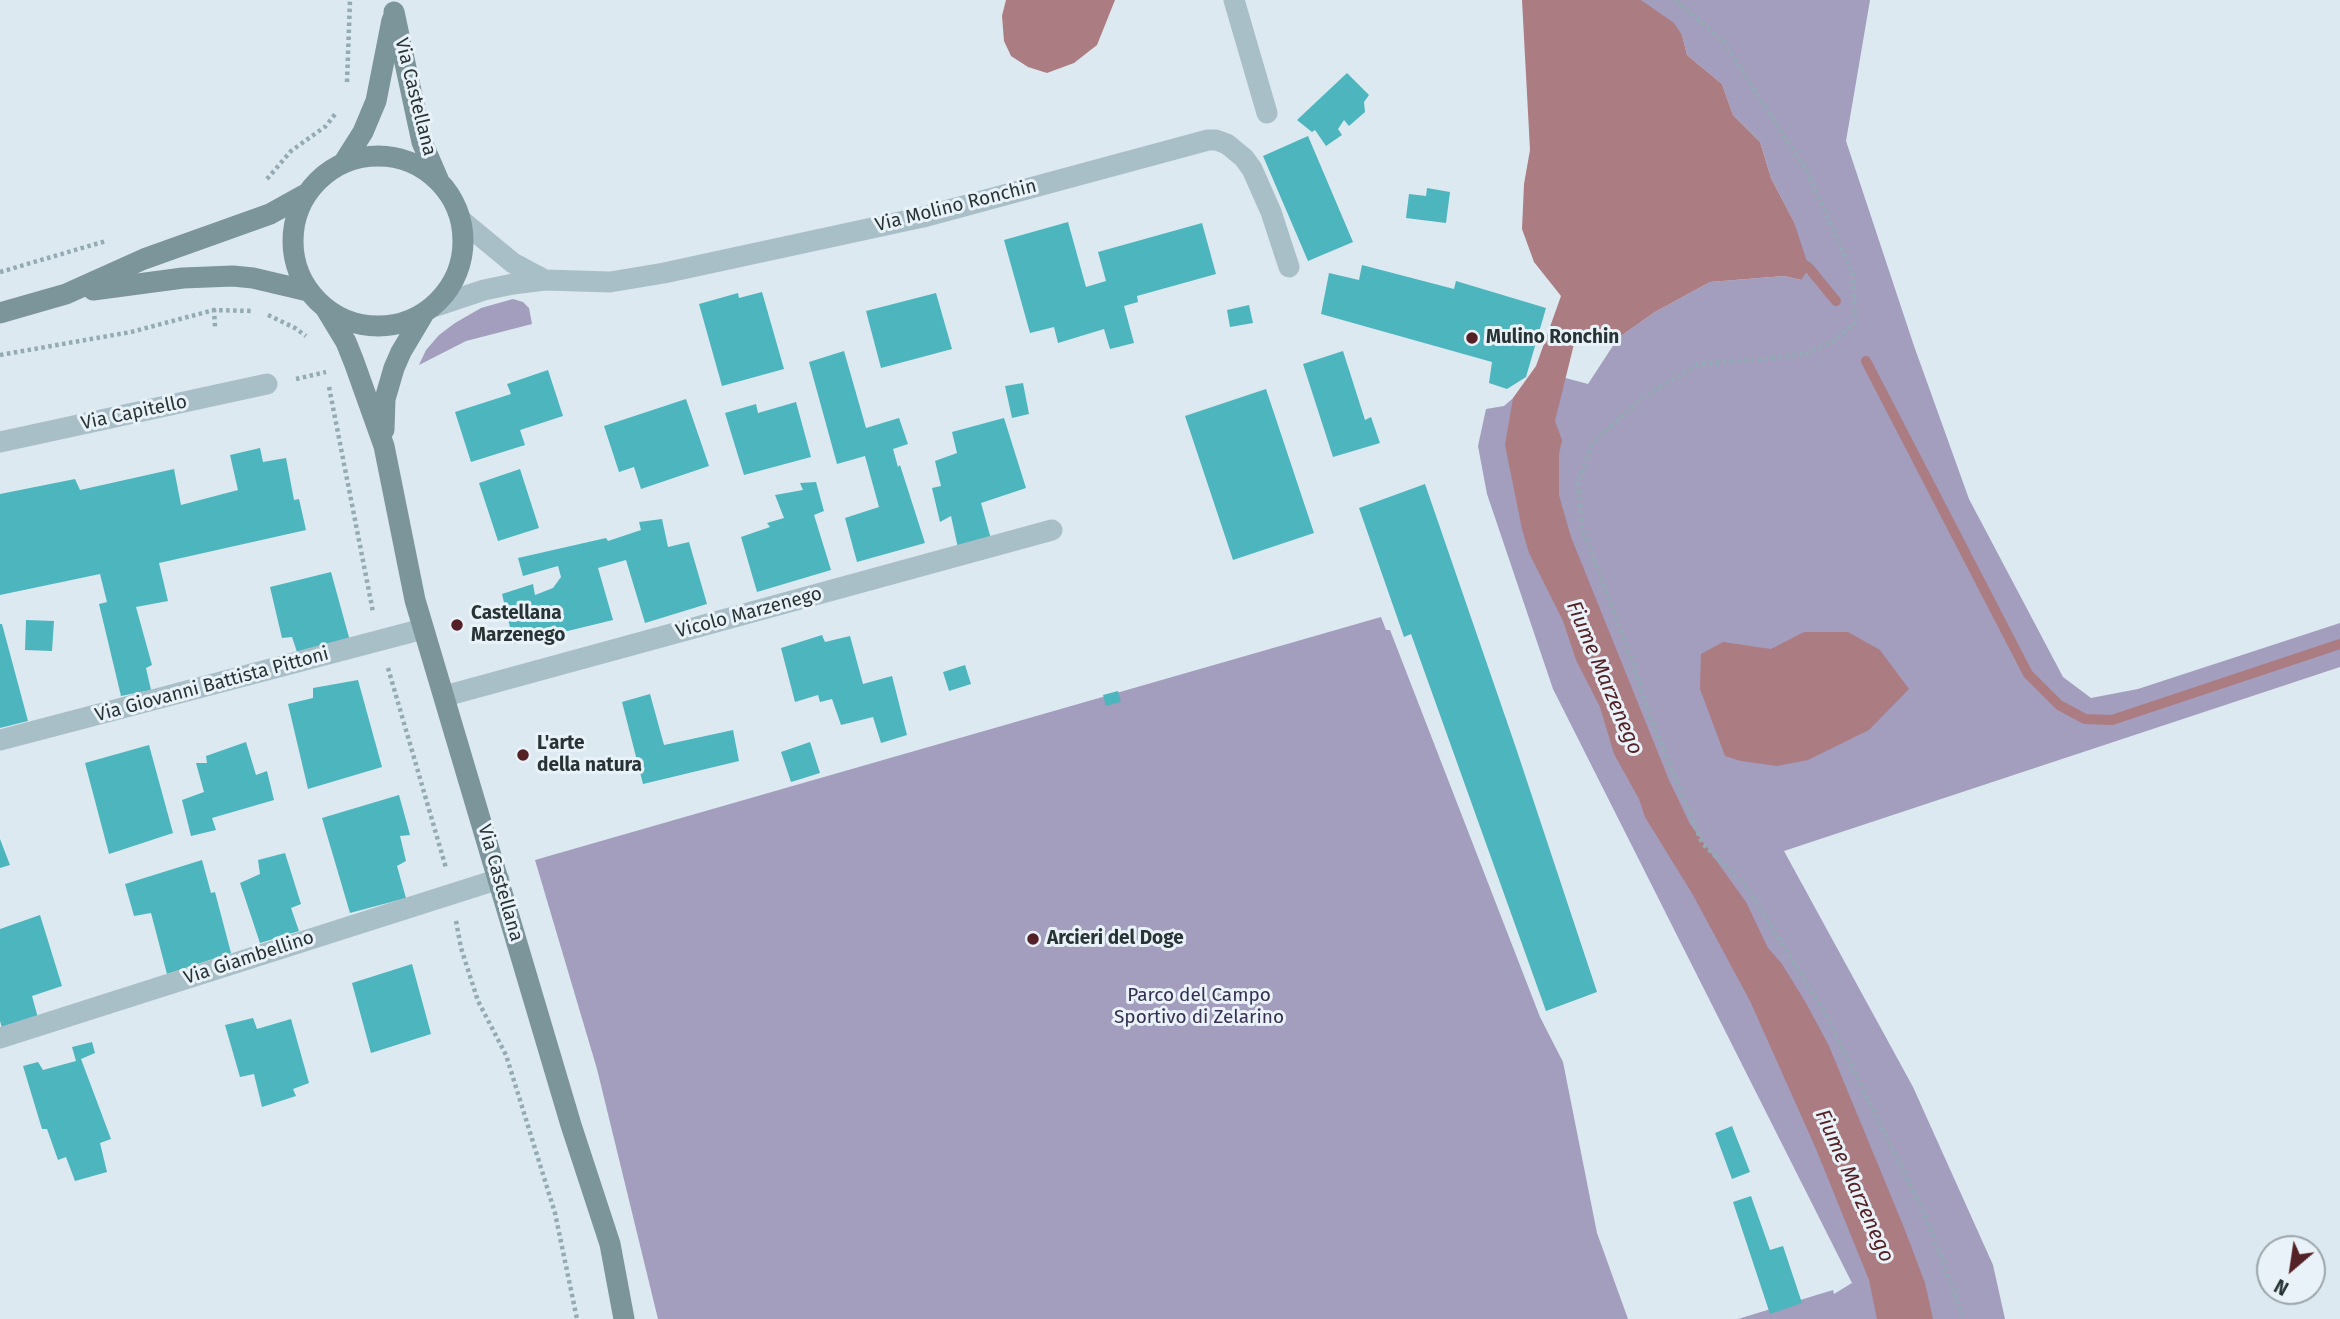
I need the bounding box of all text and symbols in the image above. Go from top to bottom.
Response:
street label: Via Castellana [389,36,441,158]
street label: Via Molino Ronchin [873,175,1039,237]
place label: Mulino Ronchin [1486,327,1619,349]
marker: Mulino Ronchin [1464,330,1480,346]
street label: Via Capitello [79,391,189,435]
street label: Vicolo Marzenego [673,583,825,643]
water label: Fiume Marzenego [1560,597,1648,759]
place label: Castellana Marzenego [471,603,565,647]
marker: Castellana Marzenego [449,617,465,633]
street label: Via Giovanni Battista Pittoni [93,643,331,727]
place label: L'arte della natura [537,733,642,777]
marker: L'arte della natura [515,747,531,763]
street label: Via Castellana [472,822,528,944]
street label: Via Giambellino [181,926,317,990]
place label: Arcieri del Doge [1047,928,1184,950]
marker: Arcieri del Doge [1025,931,1041,947]
park label: Parco del Campo Sportivo di Zelarino [1114,985,1284,1029]
water label: Fiume Marzenego [1809,1106,1899,1266]
north arrow [2256,1235,2326,1305]
text: N [2270,1274,2293,1300]

